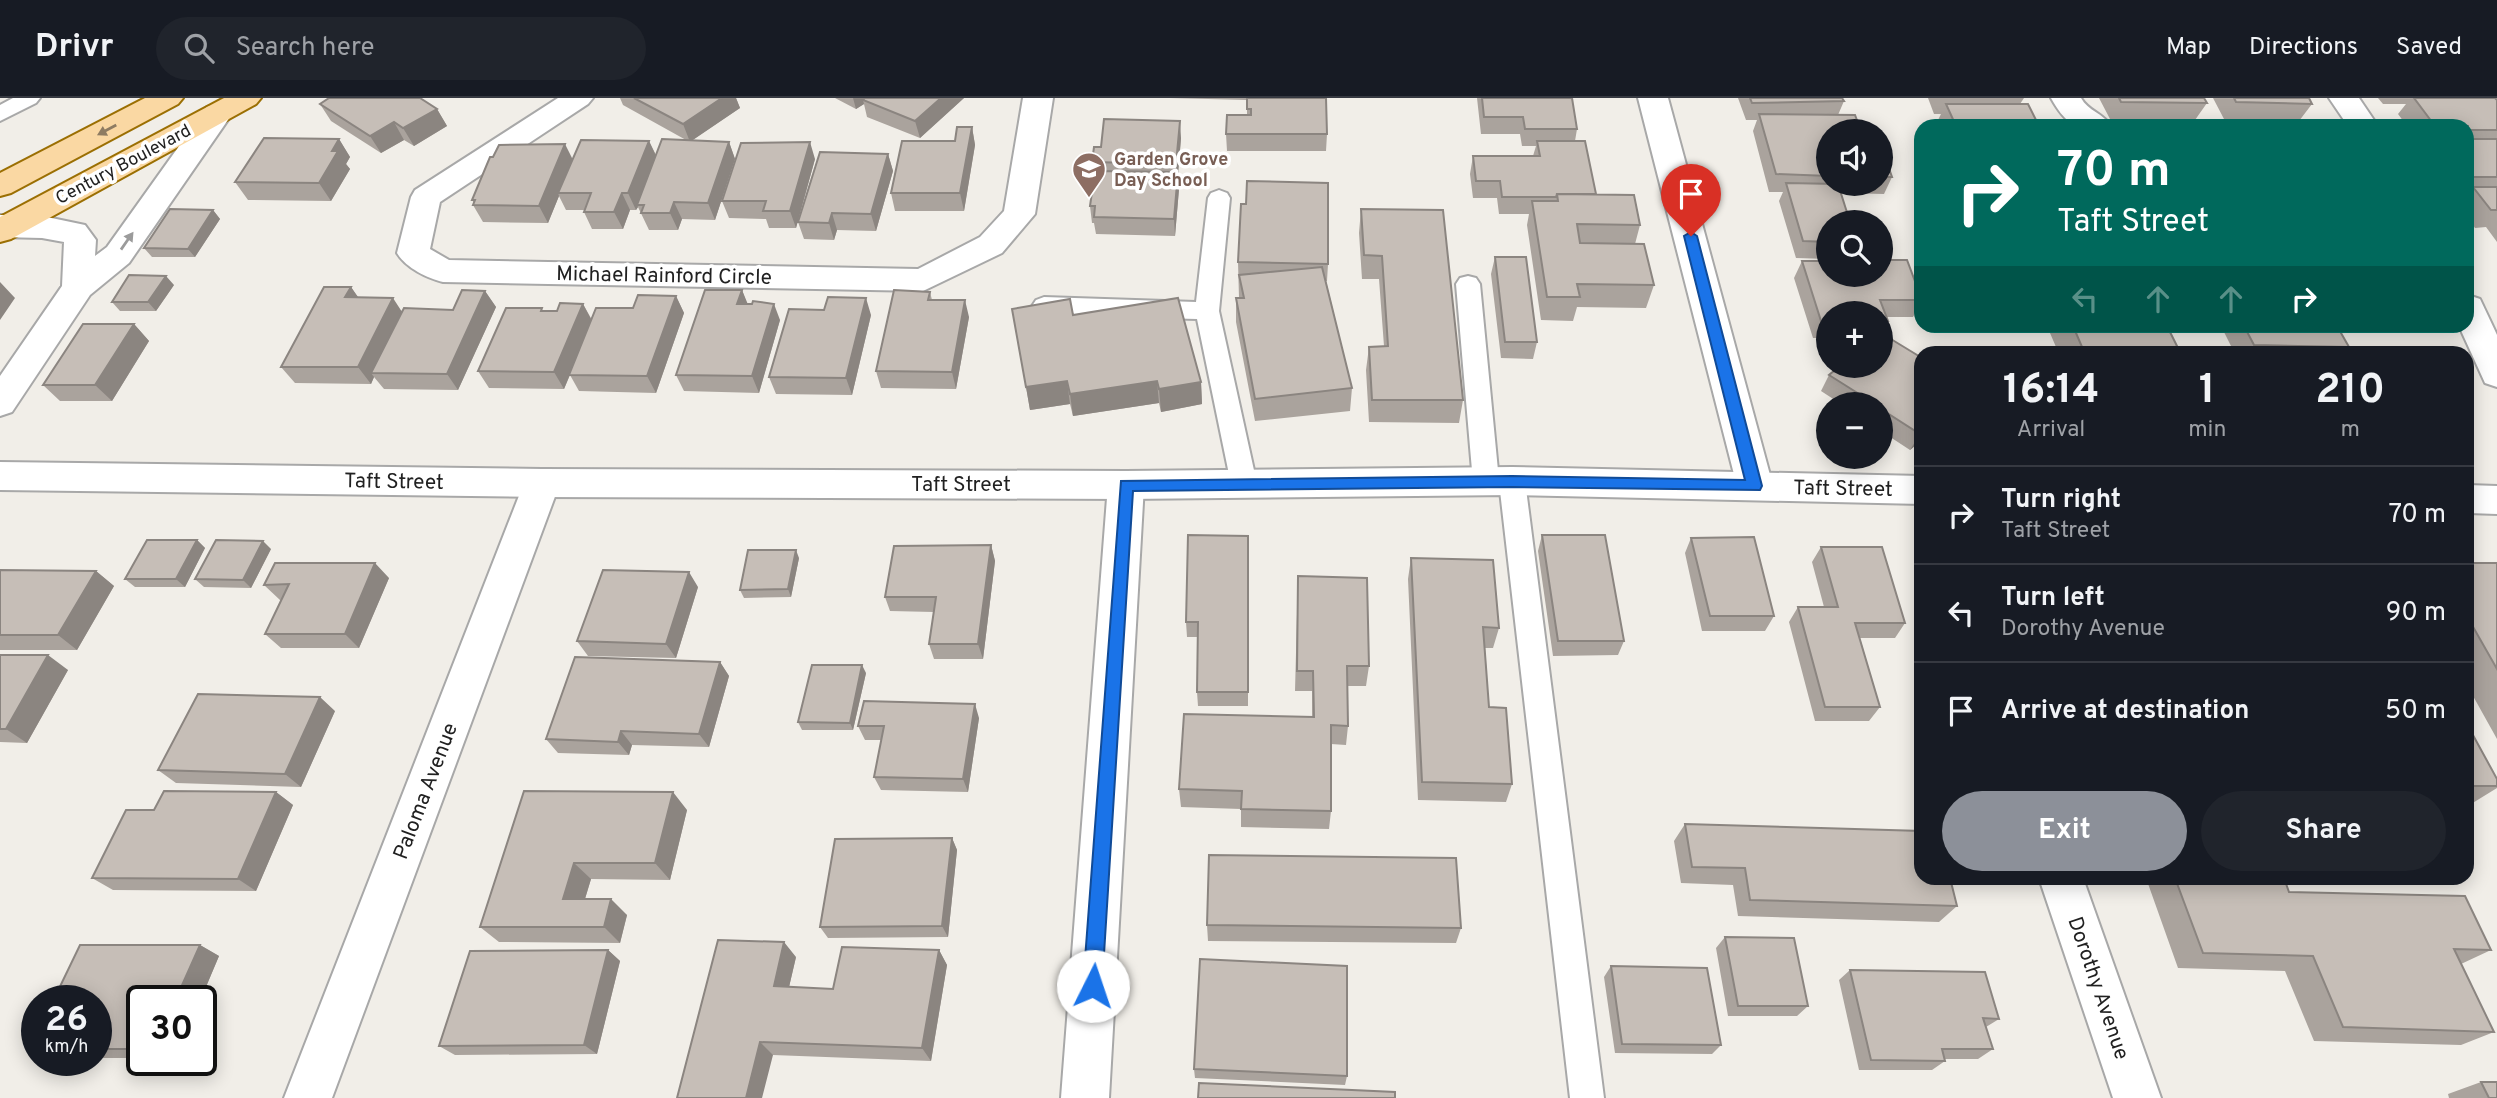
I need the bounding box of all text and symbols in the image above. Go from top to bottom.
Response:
search box [156,17,646,80]
text: Drivr [35,27,114,69]
icon: search [180,29,218,67]
text: Search here [236,32,375,65]
text: Map [2166,33,2211,63]
text: Directions [2249,33,2358,63]
text: Saved [2396,33,2462,63]
map controls [1816,119,1893,469]
button: sound [1816,119,1893,196]
street label: Century Boulevard [52,120,196,211]
one-way arrow [97,124,117,135]
text: 70 m [2057,142,2171,204]
icon: right [1942,147,2033,238]
place label: Garden Grove Day School [1114,149,1228,193]
school or university icon: Garden Grove Day School [1070,150,1108,199]
pin [1661,164,1721,236]
icon: arrive [1672,175,1710,213]
text: Taft Street [2057,203,2209,243]
button: search [1816,210,1893,287]
one-way arrow [120,232,134,250]
street label: Michael Rainford Circle [556,261,772,292]
icon: left [2066,280,2104,318]
icon: ahead [2139,280,2177,318]
icon: ahead [2212,280,2250,318]
icon: right [2285,280,2323,318]
button: + [1816,301,1893,378]
text: 16:14 [2003,365,2099,418]
text: 1 [2199,365,2216,418]
text: 210 [2315,365,2385,418]
button: − [1816,392,1893,469]
text: Arrival [2017,416,2085,445]
text: min [2188,416,2226,445]
text: m [2340,416,2360,445]
street label: Taft Street [344,468,444,497]
street label: Taft Street [911,472,1011,499]
street label: Taft Street [1793,475,1893,504]
text: Turn right [2001,484,2121,517]
icon: right [1942,496,1980,534]
text: 70 m [2388,499,2446,532]
text: Taft Street [2001,517,2110,546]
text: Turn left [2001,582,2105,615]
icon: left [1942,594,1980,632]
text: 90 m [2386,597,2446,630]
text: Dorothy Avenue [2001,615,2165,644]
icon: arrive [1942,692,1980,730]
text: Arrive at destination [2001,695,2249,728]
text: 50 m [2385,695,2446,728]
street label: Paloma Avenue [388,719,465,864]
button: Exit [1942,791,2187,871]
button: Share [2201,791,2446,871]
street label: Dorothy Avenue [2060,913,2135,1064]
position arrow [1056,949,1130,1023]
speed limit sign: 30 [126,985,217,1076]
text: 26 [45,999,88,1043]
text: km/h [45,1036,88,1059]

